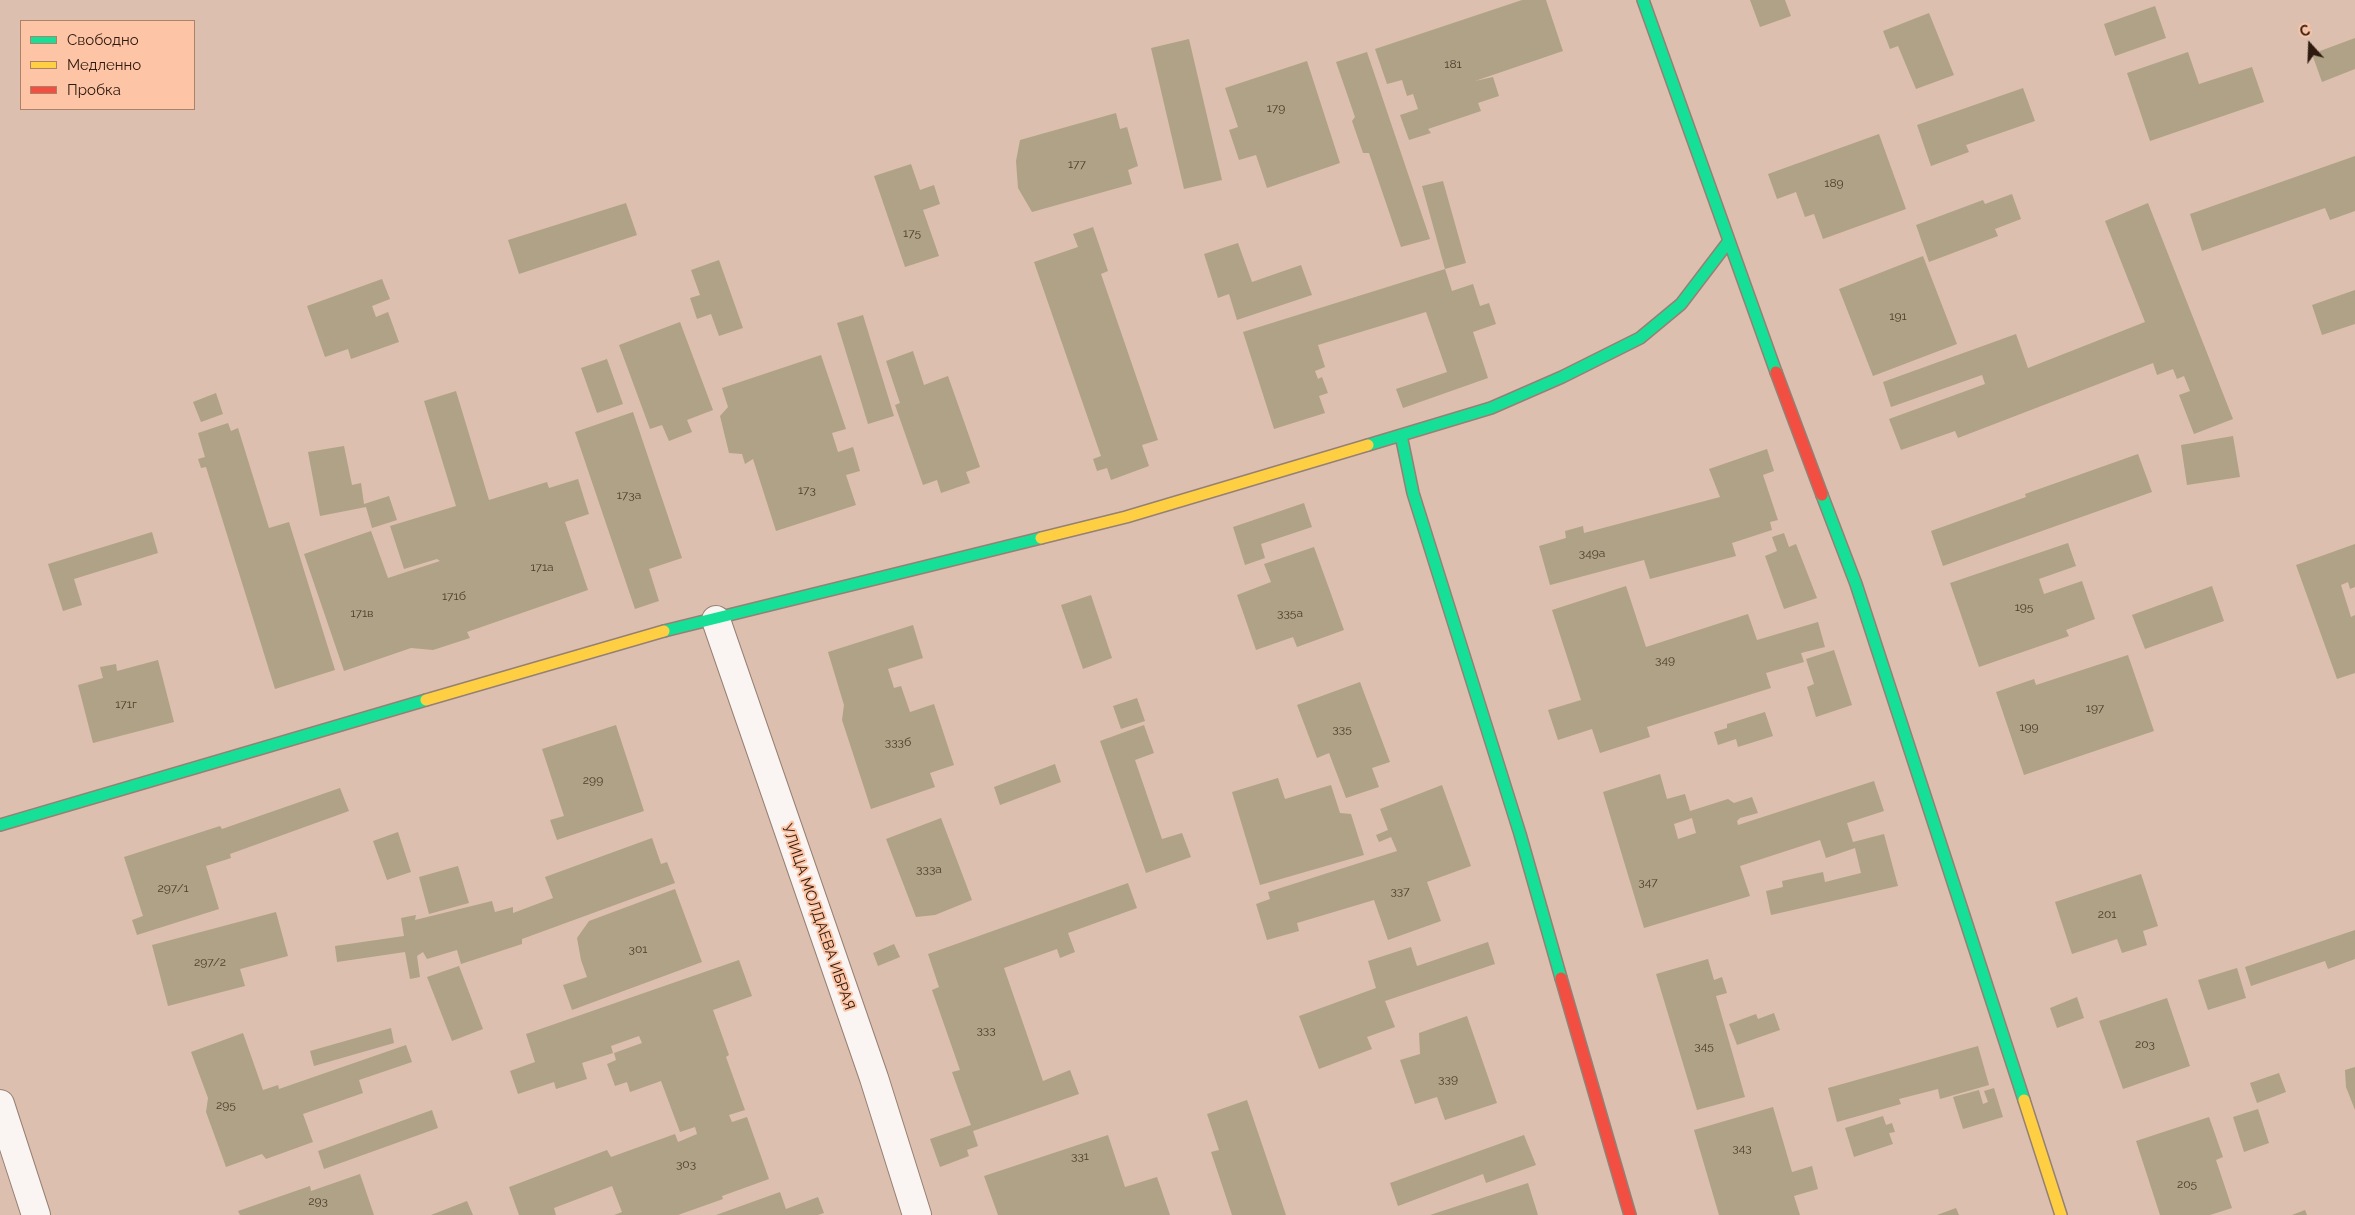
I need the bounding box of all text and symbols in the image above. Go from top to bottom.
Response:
legend [20,20,195,110]
north arrow [2285,20,2335,70]
text: С [2298,22,2312,40]
text: Свободно [67,31,139,49]
text: Медленно [67,56,141,74]
house number: 181 [1444,57,1462,71]
text: Пробка [67,81,121,99]
house number: 179 [1267,101,1285,115]
house number: 177 [1068,157,1086,171]
house number: 189 [1824,176,1844,190]
house number: 175 [903,226,921,240]
house number: 191 [1889,309,1907,323]
house number: 173 [798,483,816,497]
house number: 173а [617,488,641,502]
house number: 349а [1579,546,1605,560]
house number: 171а [530,560,554,574]
house number: 171б [442,589,466,603]
house number: 195 [2015,600,2033,614]
house number: 171в [350,606,374,620]
house number: 335а [1277,606,1303,620]
house number: 349 [1655,653,1675,667]
house number: 171г [115,697,137,711]
house number: 197 [2086,701,2104,715]
house number: 199 [2019,720,2039,734]
house number: 335 [1332,722,1352,736]
house number: 333б [885,735,911,749]
house number: 299 [583,773,603,787]
street label: УЛИЦА МОЛДАЕВА ИБРАЯ [778,822,858,1012]
house number: 333а [916,862,942,876]
house number: 347 [1638,875,1658,889]
house number: 297/1 [157,881,189,895]
house number: 337 [1390,884,1410,898]
house number: 201 [2098,907,2116,921]
house number: 301 [629,942,647,956]
house number: 297/2 [194,955,226,969]
house number: 333 [976,1023,996,1037]
house number: 203 [2135,1037,2155,1051]
house number: 345 [1694,1039,1714,1053]
house number: 339 [1438,1072,1458,1086]
house number: 295 [216,1098,236,1112]
house number: 343 [1732,1141,1752,1155]
house number: 331 [1071,1149,1089,1163]
house number: 303 [676,1157,696,1171]
house number: 205 [2177,1177,2197,1191]
house number: 293 [308,1194,328,1208]

